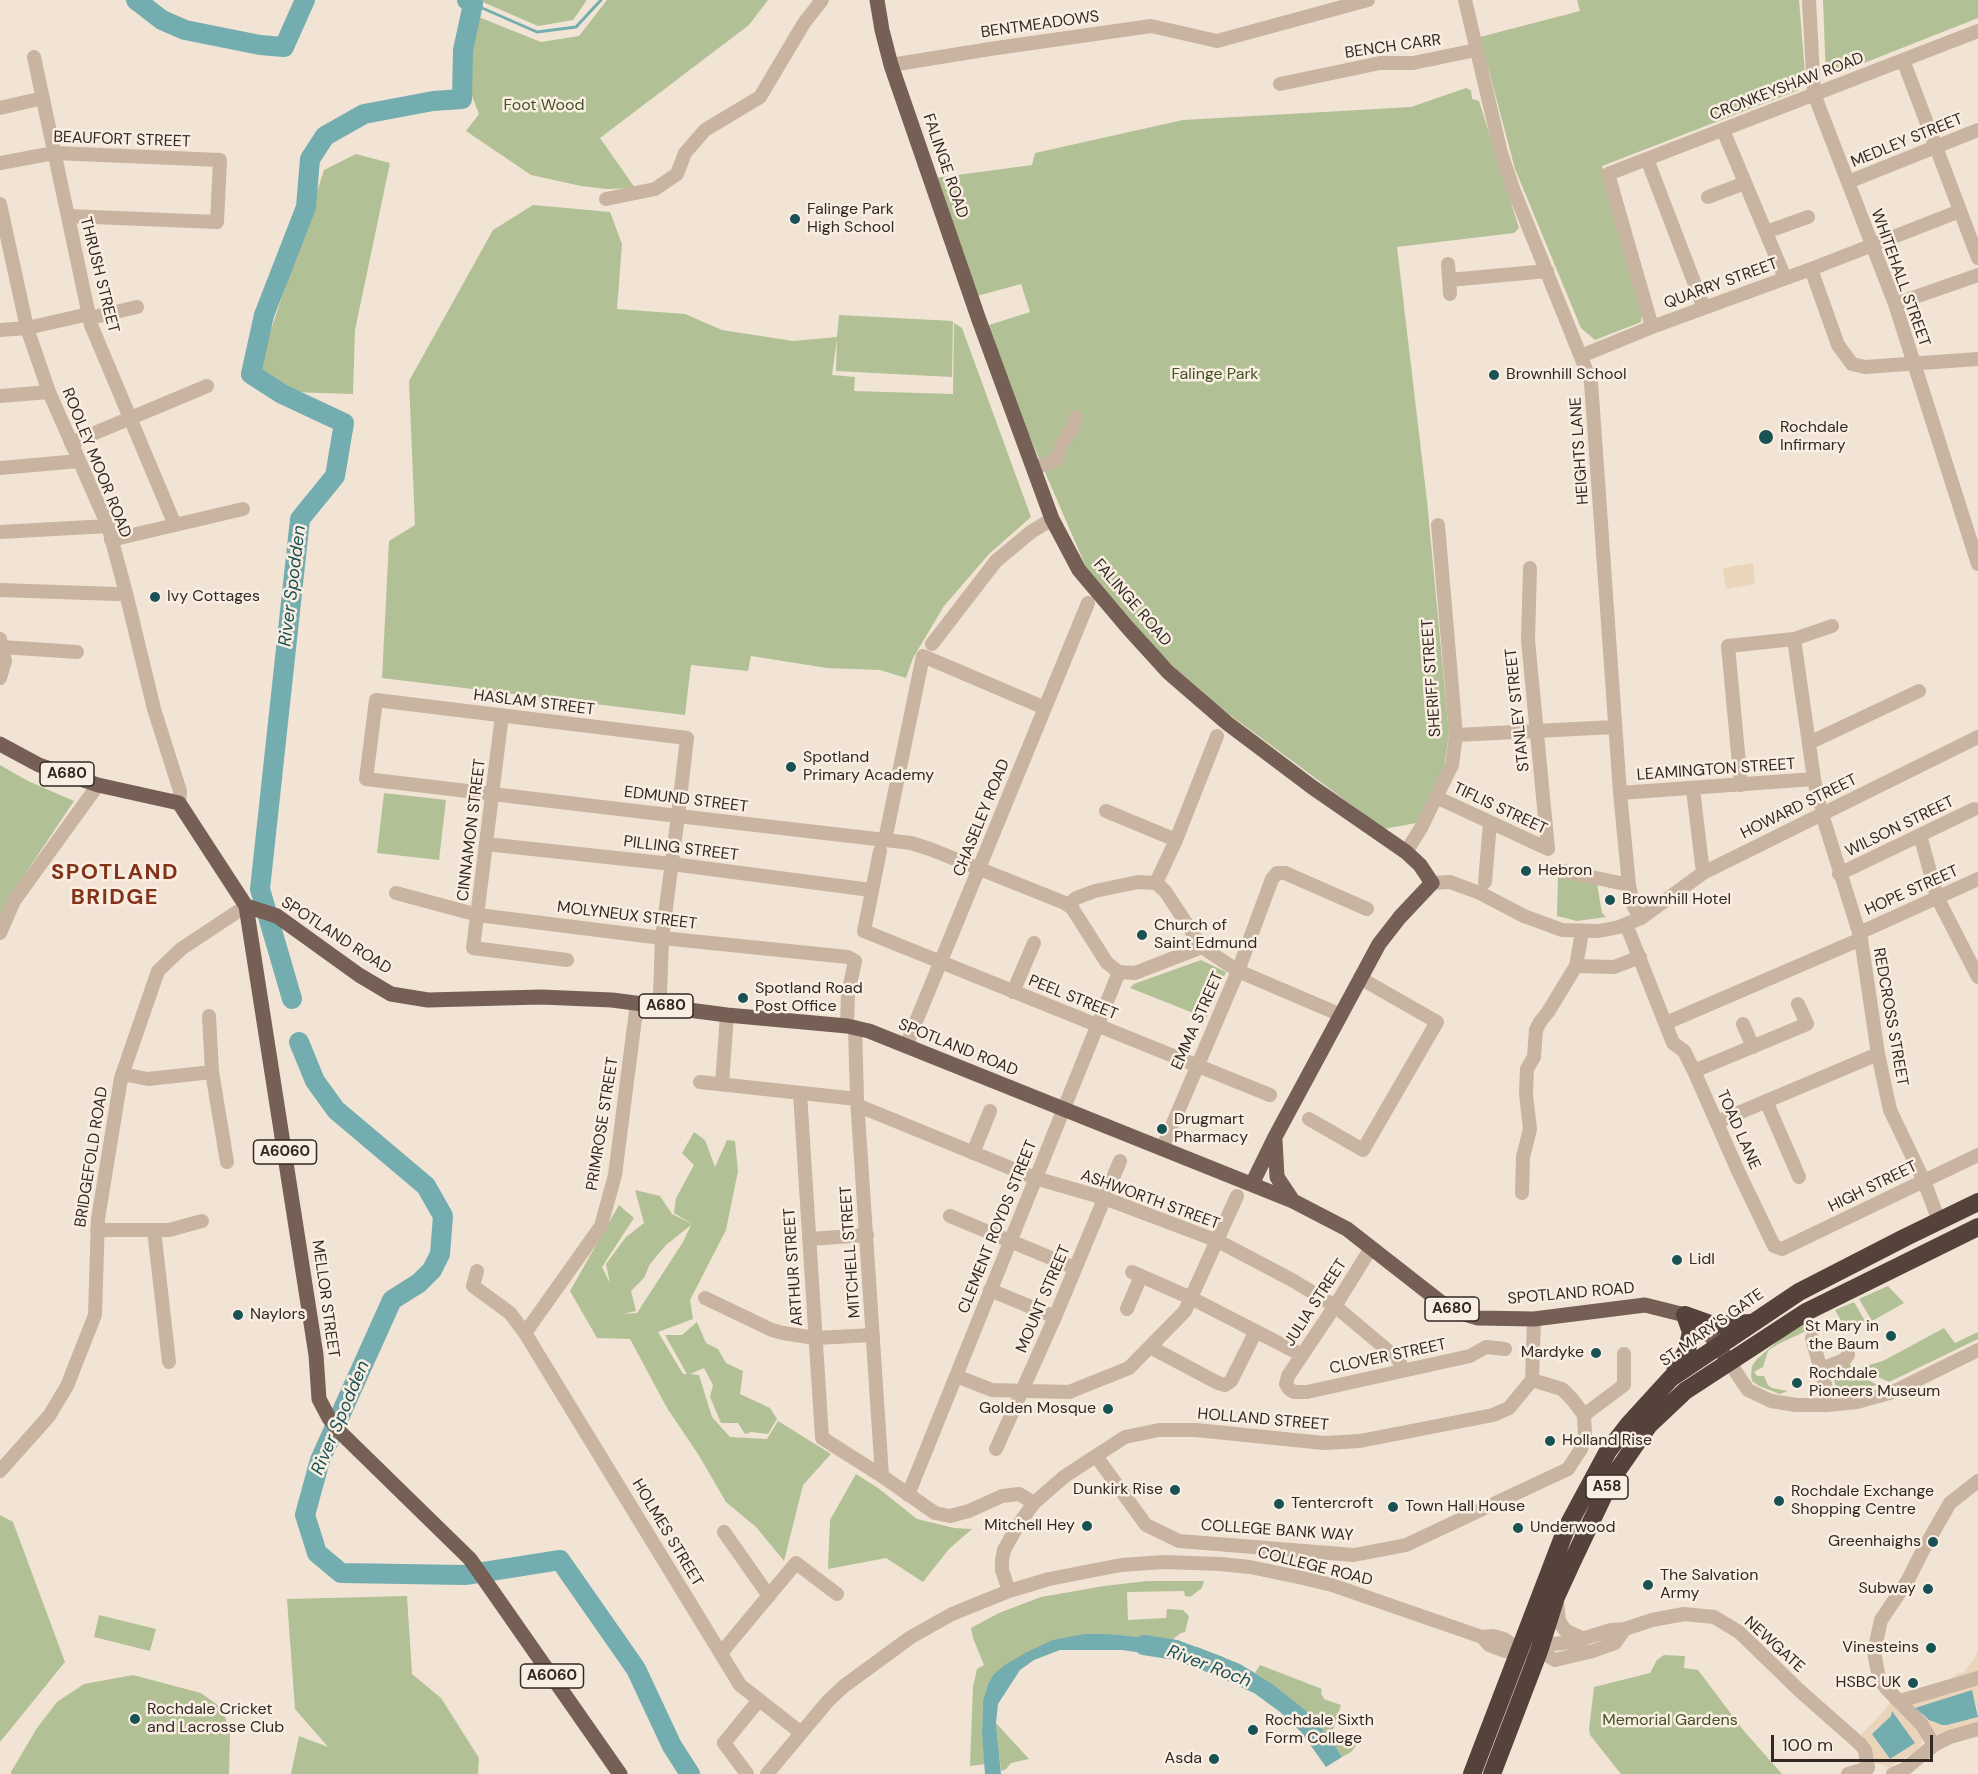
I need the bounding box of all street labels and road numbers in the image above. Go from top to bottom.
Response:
street label: BENTMEADOWS [980,7,1100,43]
street label: BENCH CARR [1344,31,1442,63]
street label: CRONKEYSHAW ROAD [1707,49,1867,125]
street label: MEDLEY STREET [1848,110,1966,172]
street label: FALINGE ROAD [918,111,972,221]
street label: BEAUFORT STREET [53,128,191,152]
street label: WHITEHALL STREET [1866,206,1934,350]
street label: THRUSH STREET [75,215,123,335]
street label: QUARRY STREET [1662,255,1780,313]
street label: ROOLEY MOOR ROAD [57,385,135,541]
street label: HEIGHTS LANE [1567,396,1593,506]
street label: FALINGE ROAD [1089,555,1175,651]
street label: SHERIFF STREET [1418,618,1446,738]
street label: STANLEY STREET [1502,647,1534,773]
street label: HASLAM STREET [472,686,596,720]
street label: LEAMINGTON STREET [1636,755,1796,785]
street label: CHASELEY ROAD [950,756,1014,880]
street label: CINNAMON STREET [454,758,490,902]
road number: A680 [40,762,94,786]
street label: HOWARD STREET [1738,770,1860,844]
street label: TIFLIS STREET [1450,779,1550,839]
street label: EDMUND STREET [623,783,749,817]
street label: WILSON STREET [1842,792,1958,862]
street label: PILLING STREET [622,832,740,866]
street label: HOPE STREET [1862,862,1962,920]
street label: SPOTLAND ROAD [277,893,395,979]
street label: MOLYNEUX STREET [556,898,698,934]
street label: REDCROSS STREET [1868,946,1912,1088]
street label: EMMA STREET [1168,969,1228,1073]
street label: PEEL STREET [1026,971,1120,1025]
road number: A680 [639,994,693,1018]
street label: SPOTLAND ROAD [895,1015,1021,1081]
street label: PRIMROSE STREET [583,1056,623,1192]
street label: BRIDGEFOLD ROAD [71,1085,113,1229]
street label: TOAD LANE [1712,1087,1764,1173]
street label: CLEMENT ROYDS STREET [954,1138,1042,1316]
road number: A6060 [254,1140,316,1164]
street label: HIGH STREET [1825,1157,1921,1217]
street label: ASHWORTH STREET [1078,1166,1222,1234]
street label: MITCHELL STREET [837,1185,865,1319]
street label: ARTHUR STREET [780,1207,808,1327]
street label: MELLOR STREET [307,1239,343,1359]
street label: MOUNT STREET [1013,1242,1075,1356]
street label: JULIA STREET [1281,1256,1351,1350]
street label: SPOTLAND ROAD [1507,1279,1635,1309]
street label: ST. MARY'S GATE [1656,1285,1768,1371]
road number: A680 [1425,1297,1479,1321]
street label: CLOVER STREET [1328,1335,1448,1379]
street label: HOLLAND STREET [1197,1405,1329,1435]
road number: A58 [1586,1475,1628,1499]
street label: HOLMES STREET [627,1476,707,1590]
street label: COLLEGE BANK WAY [1200,1516,1354,1546]
street label: COLLEGE ROAD [1255,1543,1375,1591]
street label: NEWGATE [1740,1613,1808,1677]
road number: A6060 [520,1664,584,1688]

